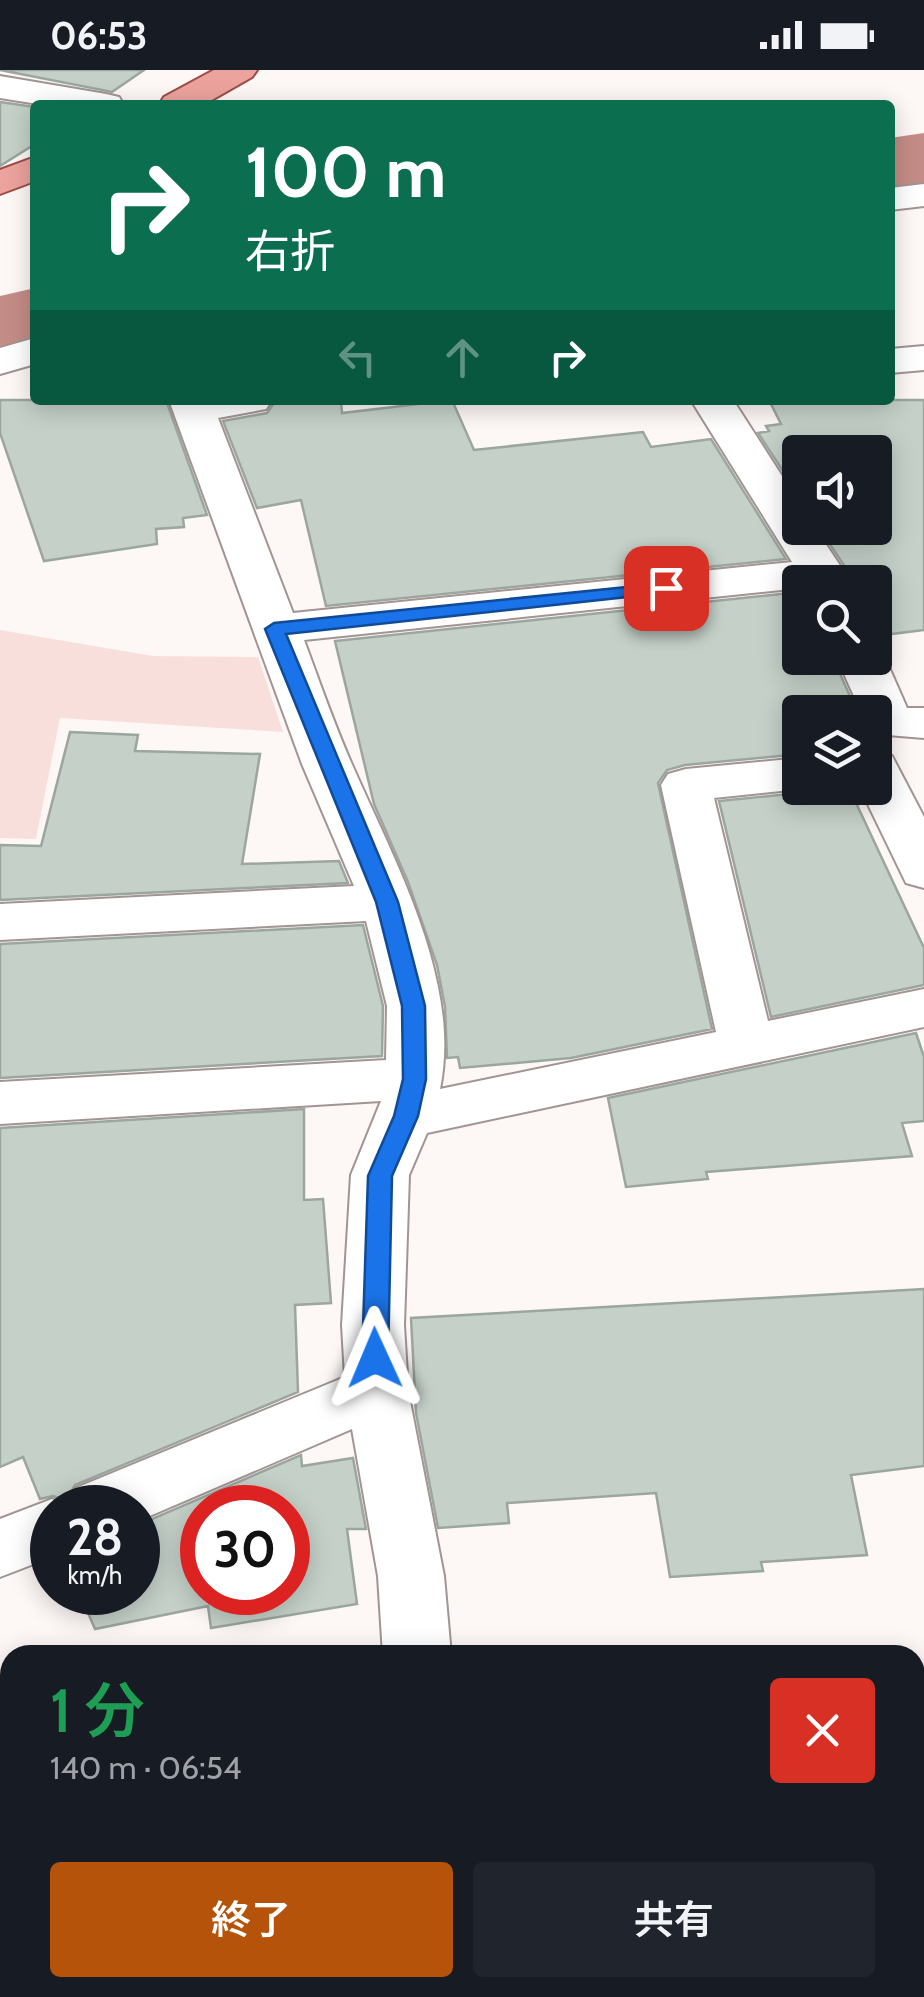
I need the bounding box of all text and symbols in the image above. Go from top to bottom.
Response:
text: 06:53 [50,12,148,59]
text: 100 m [245,129,446,215]
icon: right [80,140,210,270]
text: 右折 [245,224,335,278]
icon: left [330,330,385,385]
icon: ahead [435,330,490,385]
icon: right [540,330,595,385]
map controls [782,435,892,805]
button: sound [782,435,892,545]
pin [624,546,709,631]
icon: arrive [639,561,694,616]
button: search [782,565,892,675]
button: layers [782,695,892,805]
position arrow [323,1306,427,1410]
speed limit sign: 30 [180,1485,310,1615]
text: 28 [67,1507,123,1568]
text: km/h [68,1560,122,1590]
text: 1 分 [50,1674,145,1747]
button: close [770,1678,875,1783]
text: 140 m · 06:54 [50,1748,242,1787]
button: 終了 [50,1862,453,1977]
button: 共有 [473,1862,875,1977]

